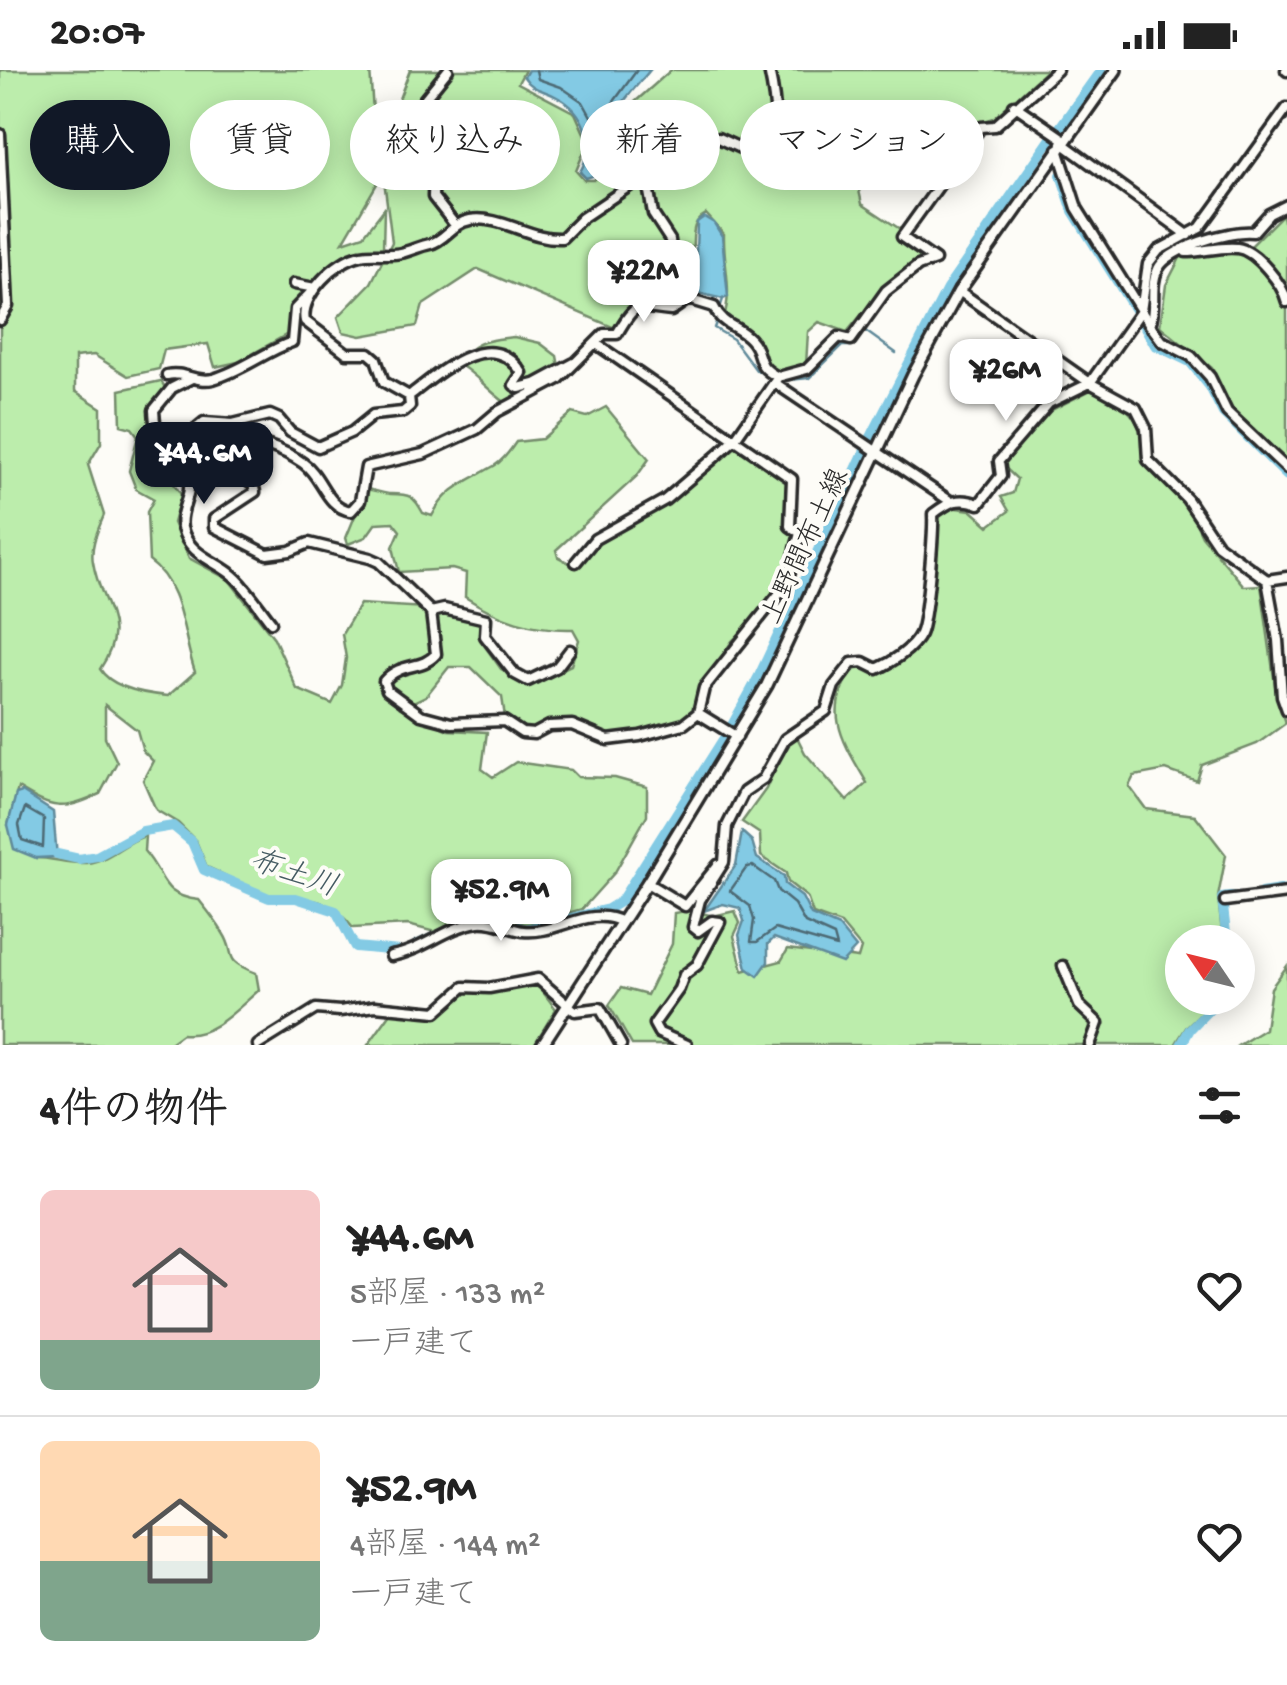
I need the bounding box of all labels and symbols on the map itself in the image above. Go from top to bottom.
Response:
pin: ¥22M [585,240,703,325]
pin: ¥26M [947,339,1065,424]
pin: ¥44.6M [123,422,285,507]
street label: 上野間布土線 [756,463,857,630]
water label: 布土川 [245,843,342,907]
pin: ¥52.9M [420,859,582,944]
north arrow [1165,925,1255,1015]

